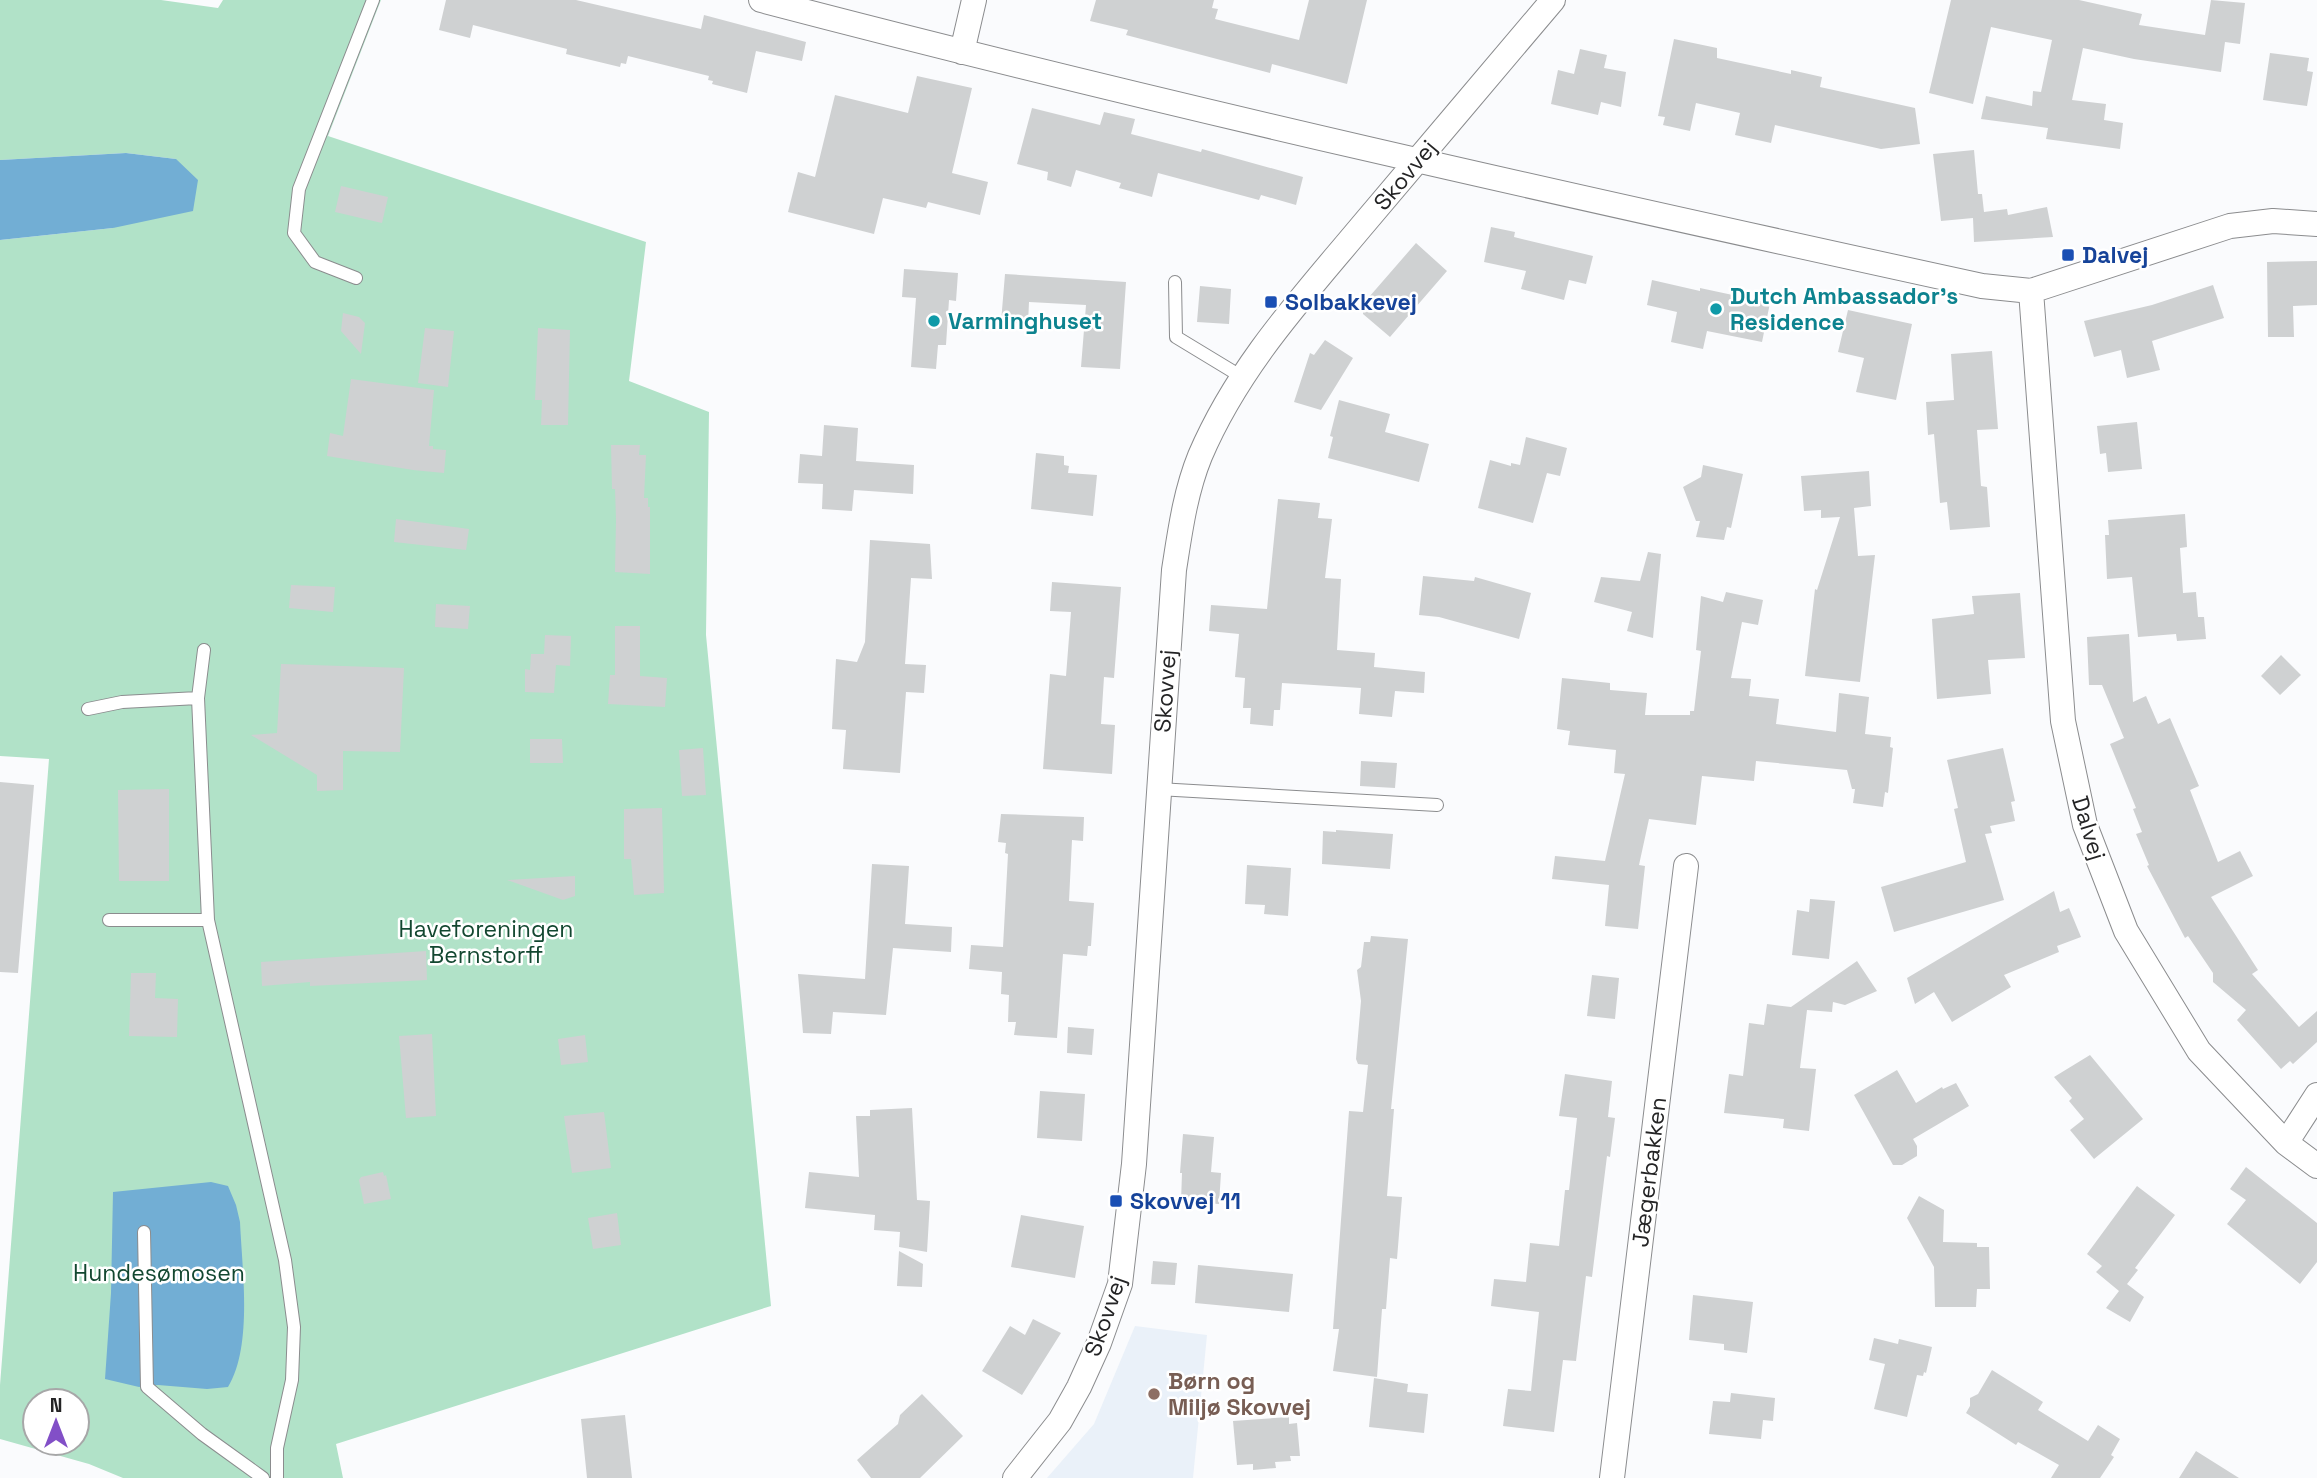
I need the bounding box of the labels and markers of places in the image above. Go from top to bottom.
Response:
place label: Dalvej [2082,240,2148,270]
marker: Dalvej [2060,247,2076,263]
place label: Dutch Ambassador's Residence [1730,281,1958,337]
place label: Solbakkevej [1285,287,1417,317]
marker: Solbakkevej [1263,294,1279,310]
marker: Dutch Ambassador's Residence [1708,301,1724,317]
place label: Varminghuset [948,306,1102,336]
marker: Varminghuset [926,313,942,329]
place label: Skovvej 11 [1130,1186,1241,1216]
marker: Skovvej 11 [1108,1193,1124,1209]
place label: Børn og Miljø Skovvej [1168,1366,1311,1422]
marker: Børn og Miljø Skovvej [1146,1386,1162,1402]

